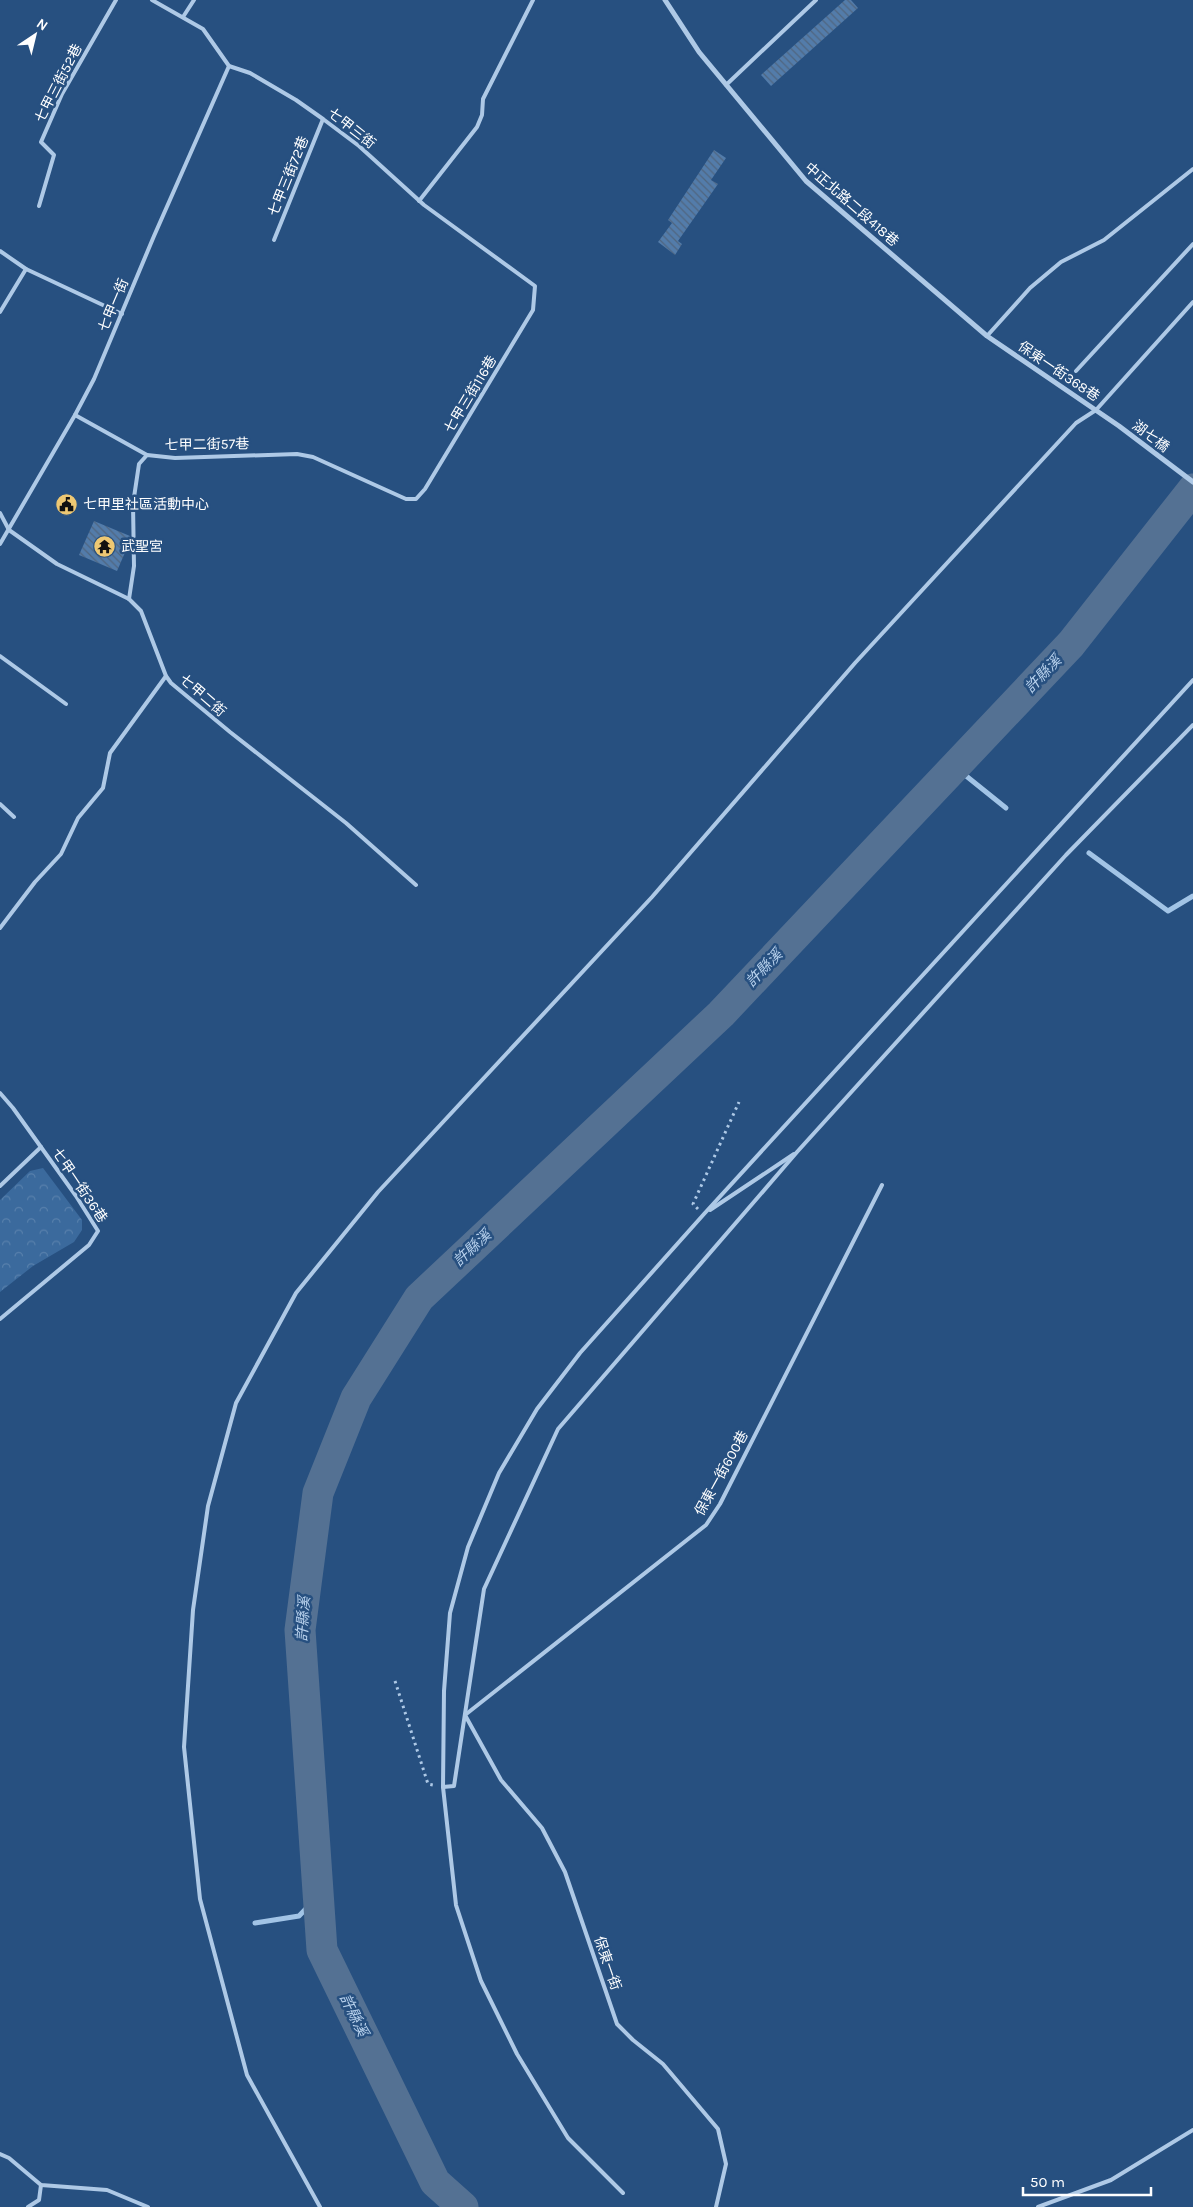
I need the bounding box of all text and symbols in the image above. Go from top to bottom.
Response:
north arrow [10,10,60,60]
text: N [33,15,51,35]
street label: 七甲三街52巷 [31,41,86,125]
street label: 七甲三街 [324,104,379,152]
street label: 七甲三街72巷 [265,134,312,219]
street label: 中正北路二段418巷 [801,159,902,250]
street label: 七甲一街 [95,276,132,334]
street label: 保東一街368巷 [1015,338,1103,405]
street label: 七甲三街116巷 [441,352,500,436]
street label: 湖七橋 [1129,417,1173,456]
street label: 七甲二街57巷 [165,435,249,454]
public building icon: 七甲里社區活動中心 [55,492,79,516]
place label: 七甲里社區活動中心 [83,496,209,513]
temple icon: 武聖宮 [93,534,117,558]
place label: 武聖宮 [121,538,163,555]
water label: 許縣溪 [1021,650,1066,696]
street label: 七甲二街 [176,671,229,720]
water label: 許縣溪 [742,944,787,990]
street label: 七甲一街36巷 [48,1145,111,1226]
water label: 許縣溪 [449,1225,496,1270]
street label: 保東一街600巷 [691,1428,752,1519]
water label: 許縣溪 [292,1594,314,1642]
street label: 保東一街 [590,1934,625,1992]
water label: 許縣溪 [336,1991,373,2041]
scale bar [1023,2164,1150,2196]
text: 50 m [1030,2173,1065,2191]

